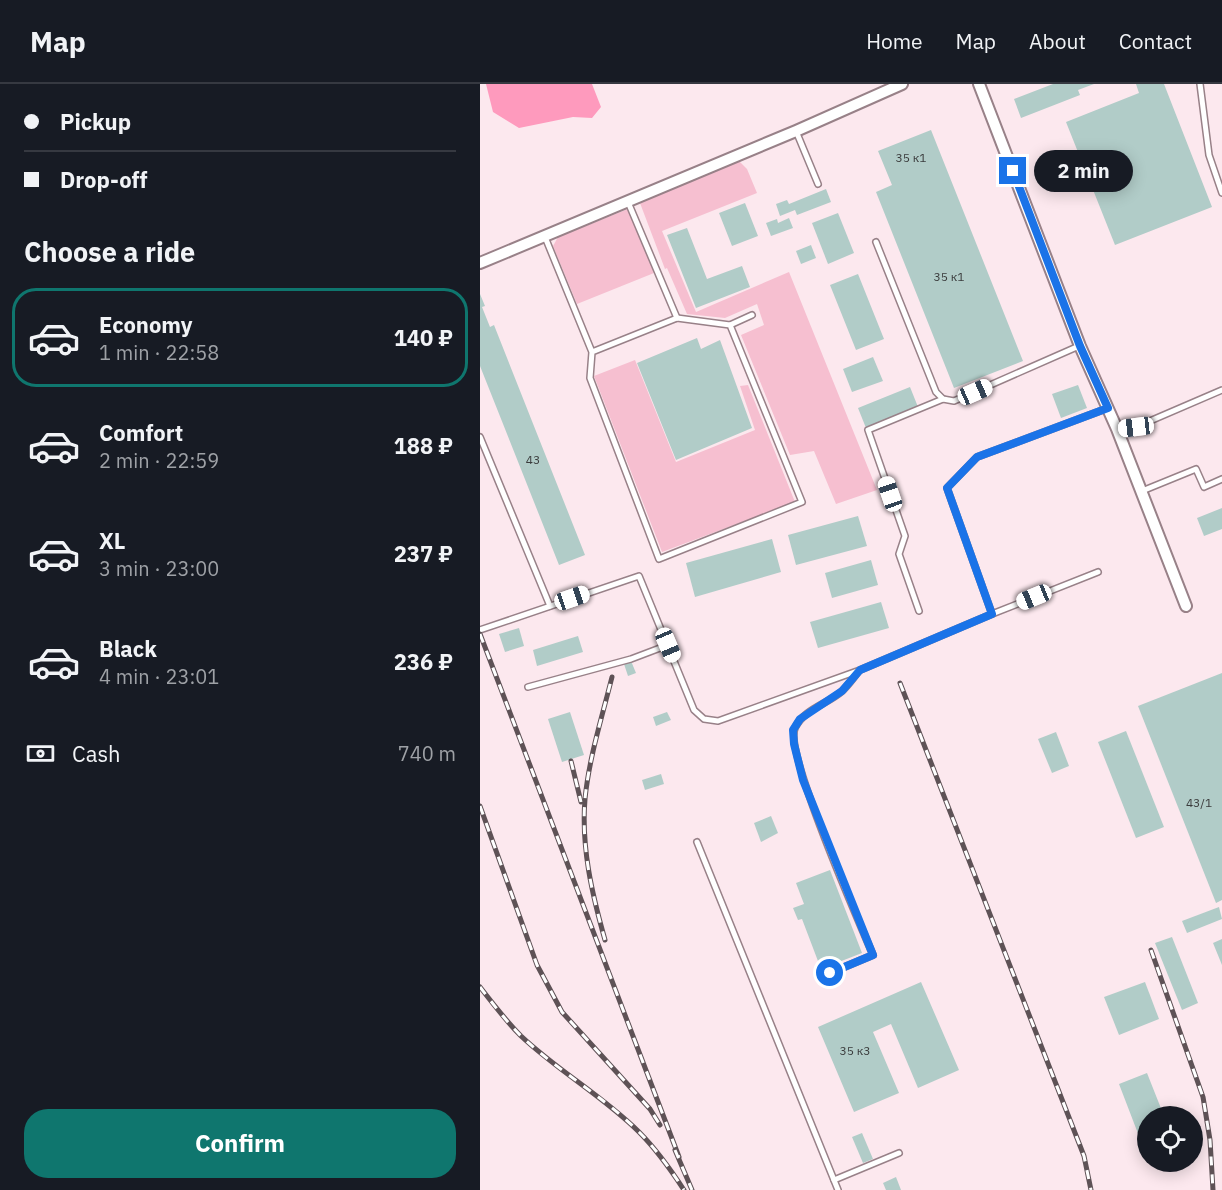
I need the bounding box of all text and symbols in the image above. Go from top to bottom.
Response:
text: Map [30,23,86,60]
text: Home [866,27,923,55]
text: Map [956,27,996,55]
text: About [1029,27,1086,55]
text: Contact [1119,27,1192,55]
text: Pickup [60,107,131,136]
house number: 35 к1 [895,150,927,165]
callout: 2 min [1034,150,1133,192]
route end [999,157,1026,184]
text: 2 min [1057,157,1110,184]
text: Drop-off [60,165,147,194]
text: Choose a ride [24,234,195,269]
house number: 35 к1 [933,269,965,284]
text: Economy [99,310,193,339]
icon: car [27,311,81,365]
text: 140 ₽ [394,323,453,352]
text: 1 min · 22:58 [99,339,219,366]
car [955,376,995,408]
car [1117,416,1155,438]
text: Comfort [99,418,183,447]
icon: car [27,419,81,473]
text: 188 ₽ [394,431,453,460]
text: 2 min · 22:59 [99,447,219,474]
house number: 43 [526,452,540,467]
car [876,474,904,514]
text: XL [99,526,125,555]
icon: car [27,527,81,581]
text: 237 ₽ [394,539,453,568]
text: 3 min · 23:00 [99,555,219,582]
car [1014,582,1054,612]
car [552,584,592,612]
car [653,625,683,665]
text: Black [99,634,157,663]
icon: car [27,635,81,689]
text: 236 ₽ [394,647,453,676]
text: 4 min · 23:01 [99,663,219,690]
icon: cash [24,737,57,770]
text: Cash [72,739,121,768]
text: 740 m [398,740,456,767]
house number: 43/1 [1186,795,1212,810]
route start [816,959,843,986]
house number: 35 к3 [839,1043,871,1058]
map controls [1137,1106,1203,1172]
button: locate [1137,1106,1203,1172]
button: Confirm [24,1109,456,1178]

